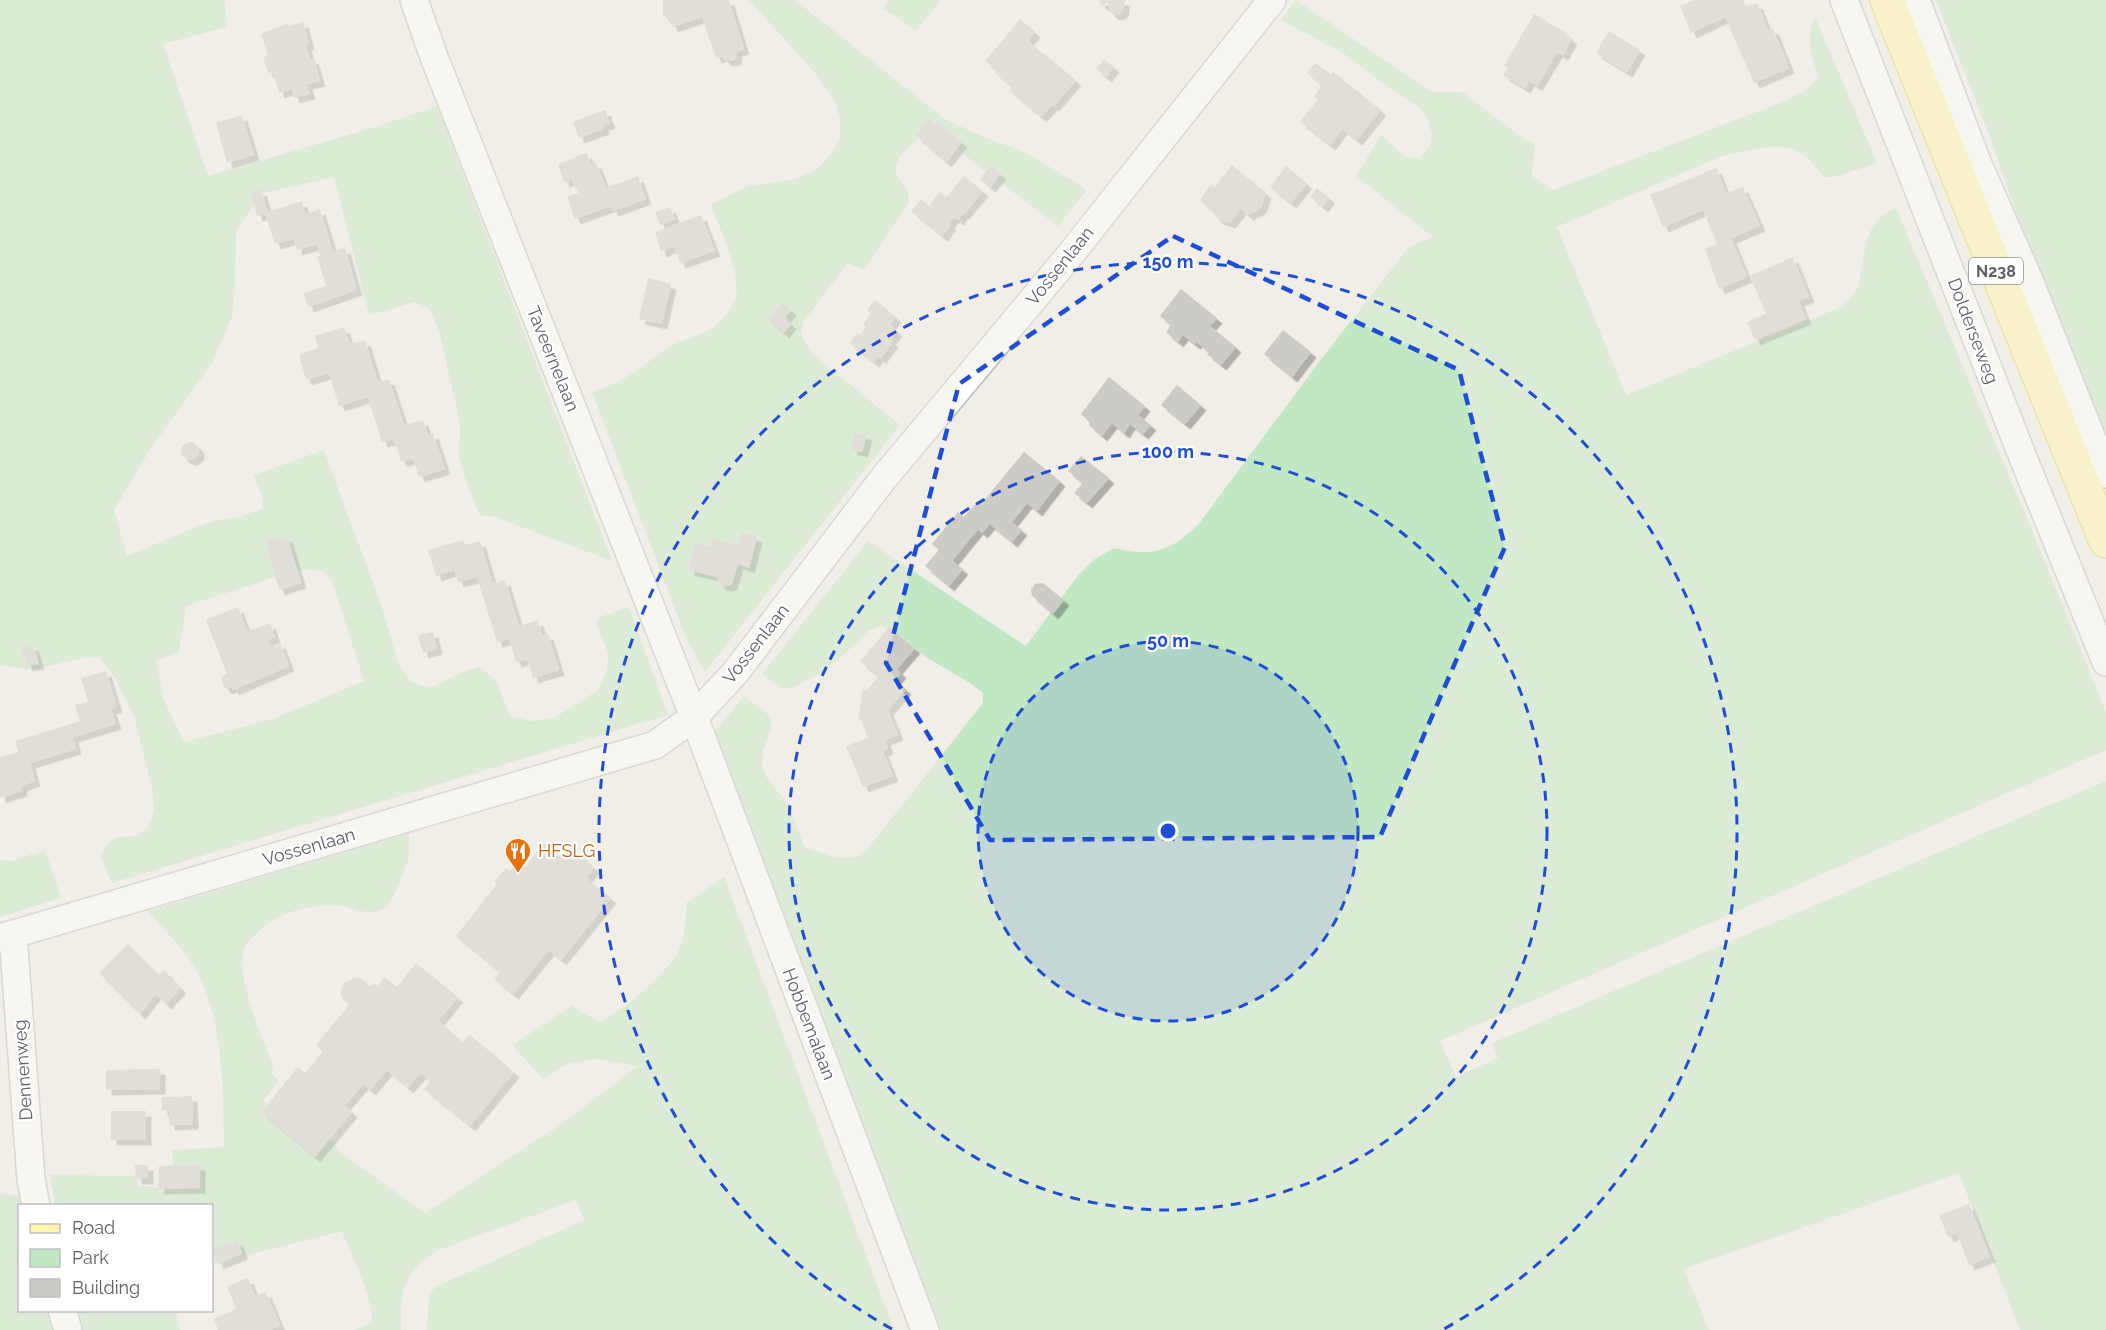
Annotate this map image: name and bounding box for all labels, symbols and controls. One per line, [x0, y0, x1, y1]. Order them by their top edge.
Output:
street label: Vossenlaan [1021, 222, 1098, 309]
text: 150 m [1143, 251, 1194, 272]
road number: N238 [1969, 258, 2023, 284]
street label: Dolderseweg [1944, 275, 2003, 387]
street label: Taveernelaan [523, 303, 584, 414]
text: 100 m [1142, 441, 1194, 462]
street label: Vossenlaan [718, 600, 793, 688]
text: 50 m [1147, 630, 1189, 651]
centre of rings [1158, 821, 1178, 841]
street label: Vossenlaan [260, 823, 358, 870]
restaurant icon: HFSLG [503, 836, 533, 874]
place label: HFSLG [538, 840, 595, 861]
street label: Hobbemalaan [779, 965, 840, 1083]
street label: Dennenweg [8, 1019, 37, 1121]
legend [18, 1204, 213, 1312]
text: Road [72, 1217, 115, 1238]
text: Park [72, 1247, 109, 1268]
text: Building [72, 1277, 140, 1298]

